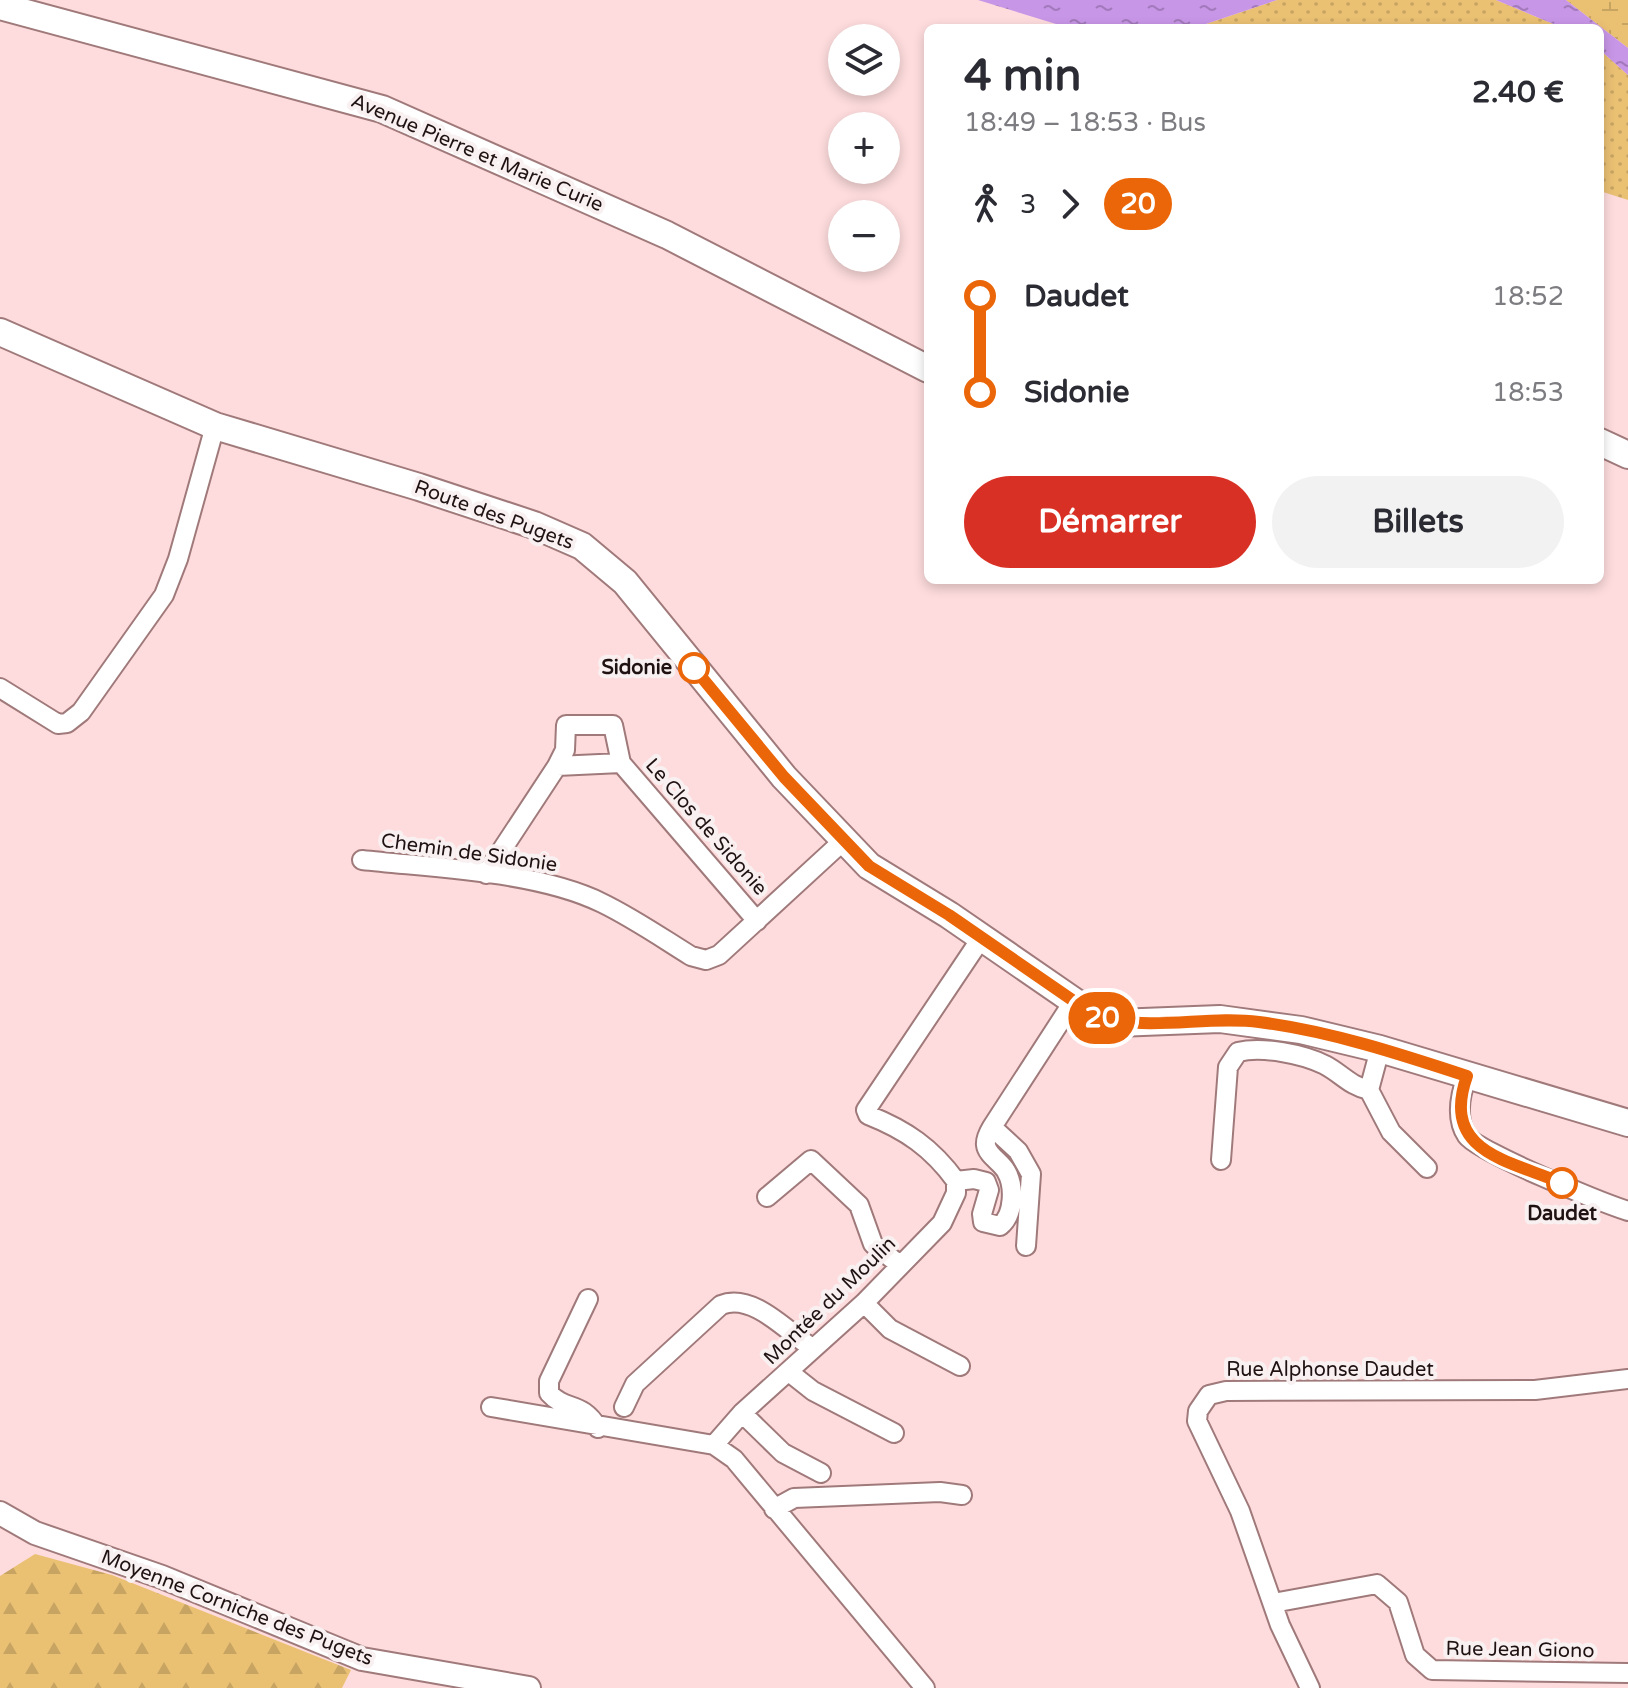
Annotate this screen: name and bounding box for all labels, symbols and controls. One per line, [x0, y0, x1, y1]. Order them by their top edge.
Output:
map controls [828, 24, 900, 272]
button: layers [828, 24, 900, 96]
text: 4 min [964, 50, 1081, 103]
text: 2.40 € [1472, 74, 1564, 111]
street label: Avenue Pierre et Marie Curie [347, 89, 607, 217]
text: 18:49 – 18:53 · Bus [964, 107, 1206, 138]
button: + [828, 112, 900, 184]
icon: walk [964, 182, 1008, 226]
icon: forward [1048, 182, 1092, 226]
text: 20 [1120, 187, 1156, 221]
text: 3 [1020, 189, 1036, 220]
button: − [828, 200, 900, 272]
text: Daudet [1024, 278, 1129, 315]
text: 18:52 [1492, 281, 1564, 312]
text: Sidonie [1024, 374, 1130, 411]
text: 18:53 [1492, 377, 1564, 408]
street label: Route des Pugets [411, 475, 577, 555]
button: Démarrer [964, 476, 1256, 568]
button: Billets [1272, 476, 1564, 568]
marker: Sidonie [679, 653, 709, 683]
place label: Sidonie [602, 656, 672, 680]
street label: Le Clos de Sidonie [640, 754, 772, 900]
street label: Chemin de Sidonie [379, 829, 559, 877]
line badge: 20 [1066, 992, 1138, 1044]
text: 20 [1084, 1001, 1120, 1035]
marker: Daudet [1547, 1168, 1577, 1198]
place label: Daudet [1527, 1202, 1597, 1226]
street label: Montée du Moulin [759, 1232, 901, 1370]
street label: Rue Alphonse Daudet [1226, 1358, 1434, 1382]
street label: Moyenne Corniche des Pugets [98, 1545, 376, 1671]
street label: Rue Jean Giono [1445, 1637, 1595, 1663]

